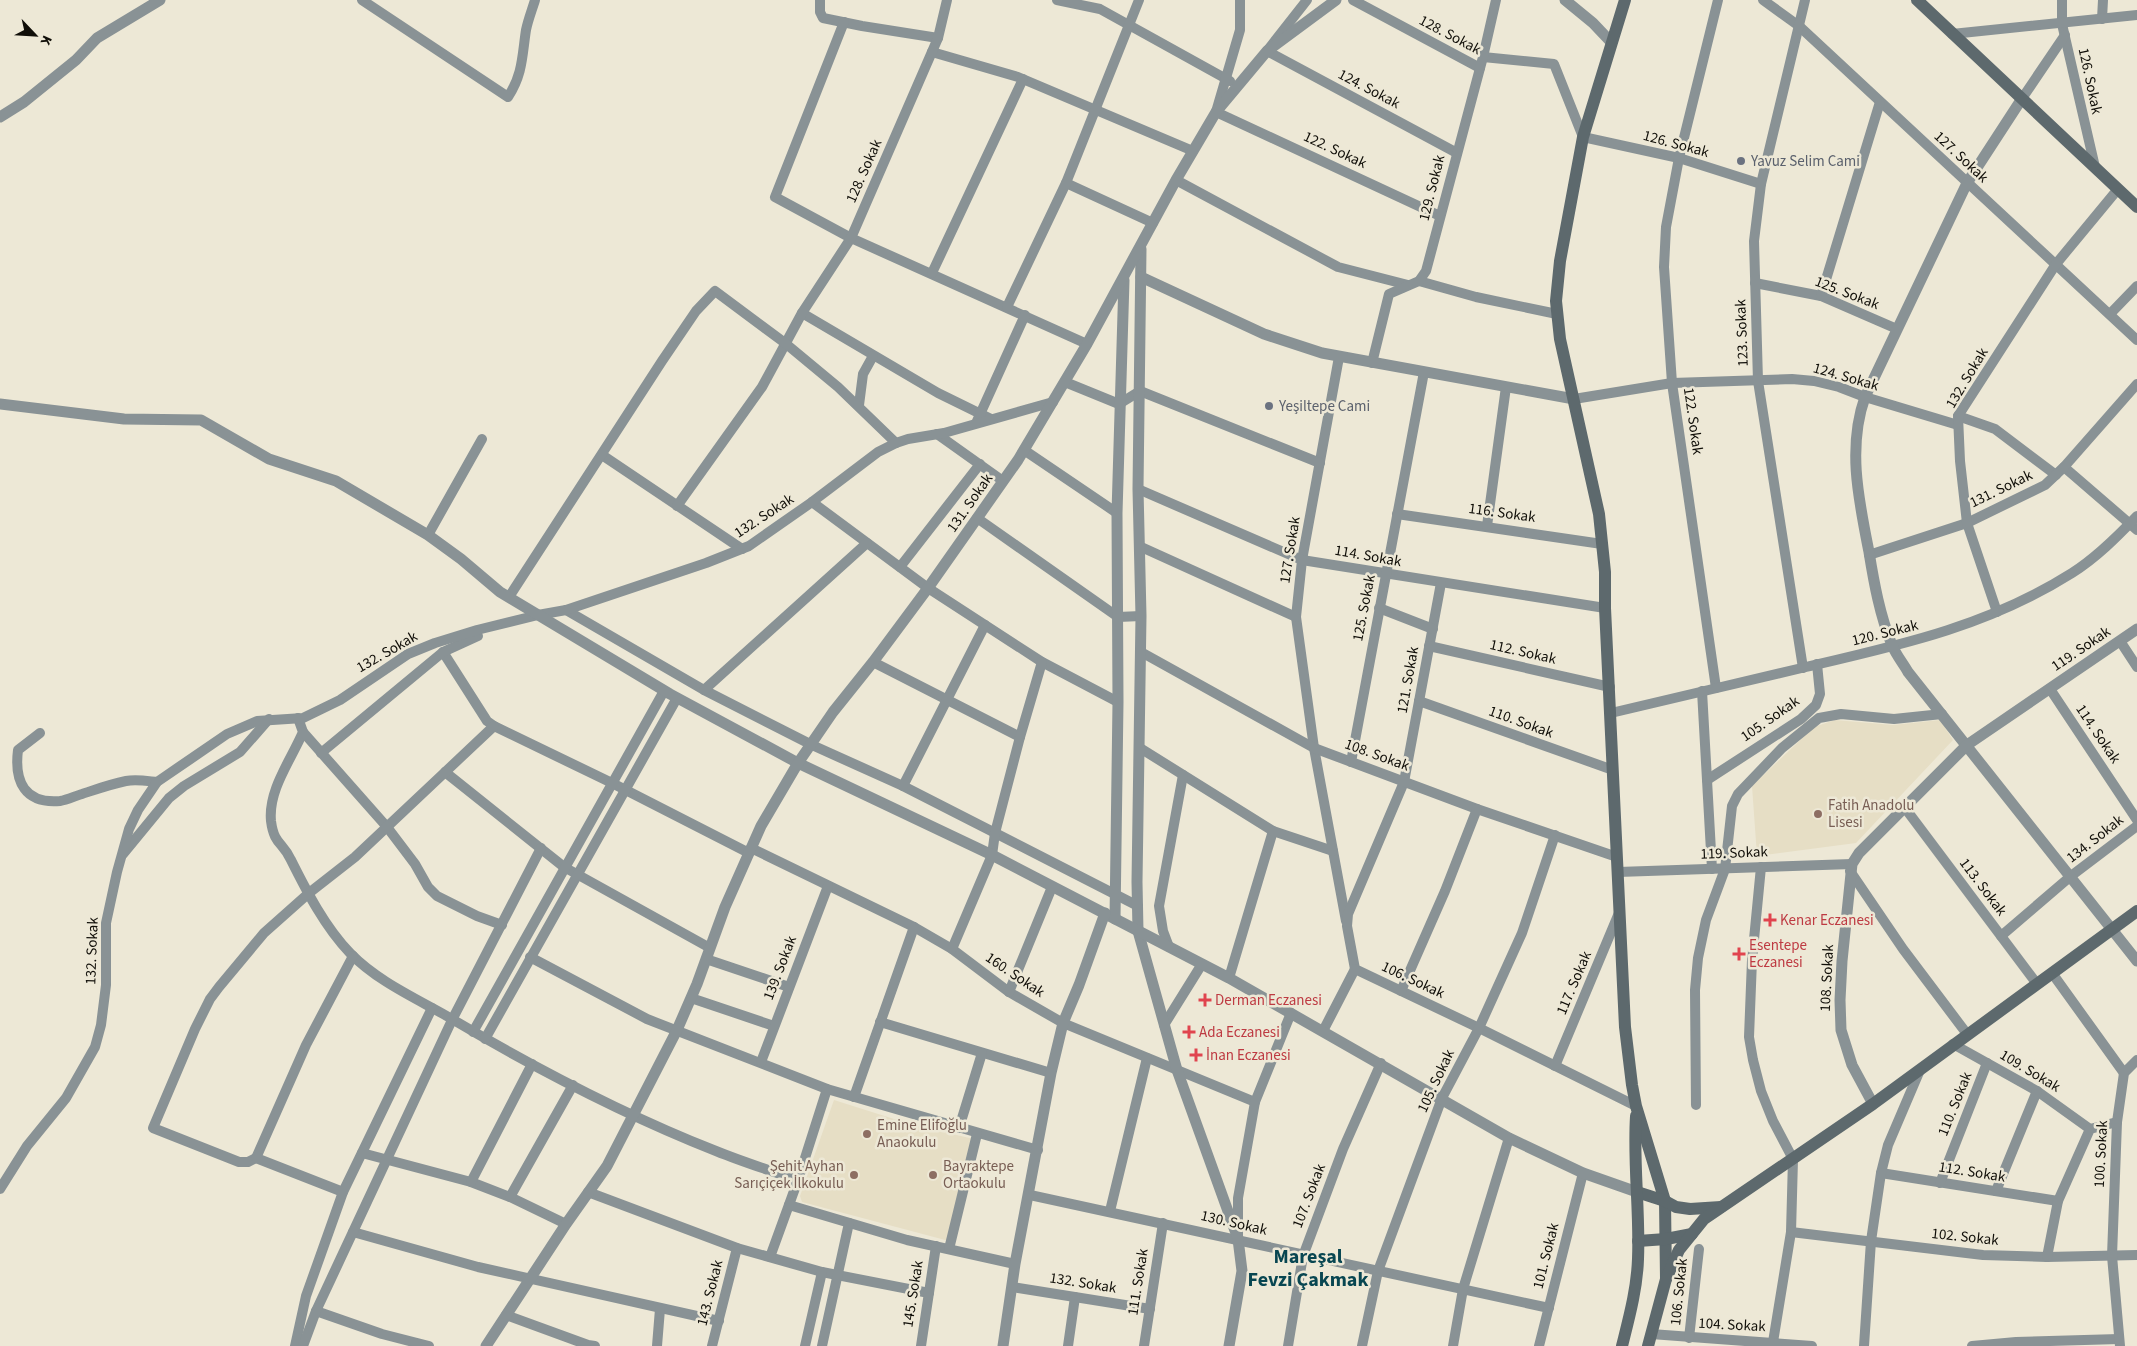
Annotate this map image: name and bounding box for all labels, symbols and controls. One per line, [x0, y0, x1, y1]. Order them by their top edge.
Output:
north arrow [10, 10, 60, 60]
street label: 128. Sokak [1415, 10, 1485, 60]
text: K [35, 32, 57, 49]
street label: 126. Sokak [2073, 46, 2107, 117]
street label: 124. Sokak [1334, 64, 1404, 114]
street label: 126. Sokak [1641, 125, 1712, 163]
street label: 122. Sokak [1300, 126, 1371, 174]
street label: 127. Sokak [1929, 126, 1993, 188]
street label: 128. Sokak [841, 135, 888, 206]
place label: Yavuz Selim Cami [1750, 151, 1860, 172]
street label: 129. Sokak [1414, 152, 1450, 223]
marker: Yavuz Selim Cami [1735, 155, 1747, 167]
street label: 125. Sokak [1812, 271, 1883, 315]
street label: 123. Sokak [1730, 298, 1754, 367]
street label: 132. Sokak [1941, 343, 1994, 412]
street label: 124. Sokak [1811, 358, 1882, 397]
street label: 122. Sokak [1678, 386, 1708, 456]
place label: Yeşiltepe Cami [1278, 396, 1370, 417]
marker: Yeşiltepe Cami [1263, 400, 1275, 412]
street label: 131. Sokak [1966, 465, 2036, 513]
street label: 131. Sokak [942, 469, 998, 537]
street label: 132. Sokak [730, 489, 798, 543]
street label: 116. Sokak [1467, 498, 1537, 528]
street label: 127. Sokak [1274, 514, 1306, 585]
street label: 114. Sokak [1333, 540, 1404, 572]
street label: 125. Sokak [1347, 572, 1381, 643]
street label: 120. Sokak [1850, 615, 1921, 651]
street label: 119. Sokak [2047, 621, 2115, 677]
street label: 132. Sokak [353, 626, 422, 678]
street label: 112. Sokak [1488, 634, 1559, 670]
street label: 121. Sokak [1392, 644, 1424, 715]
street label: 105. Sokak [1736, 691, 1804, 747]
street label: 114. Sokak [2070, 700, 2126, 768]
street label: 110. Sokak [1486, 701, 1557, 744]
street label: 108. Sokak [1342, 734, 1413, 777]
place label: Fatih Anadolu Lisesi [1828, 795, 1915, 833]
marker: Fatih Anadolu Lisesi [1812, 808, 1824, 820]
street label: 134. Sokak [2062, 810, 2129, 868]
street label: 119. Sokak [1700, 841, 1769, 865]
street label: 113. Sokak [1954, 854, 2012, 921]
place label: Kenar Eczanesi [1780, 910, 1874, 931]
marker: Kenar Eczanesi [1764, 914, 1776, 926]
street label: 132. Sokak [80, 916, 104, 985]
street label: 139. Sokak [758, 932, 802, 1003]
place label: Esentepe Eczanesi [1749, 935, 1807, 973]
street label: 108. Sokak [1815, 943, 1839, 1012]
street label: 160. Sokak [981, 947, 1049, 1003]
street label: 117. Sokak [1551, 947, 1597, 1018]
marker: Esentepe Eczanesi [1733, 948, 1745, 960]
street label: 106. Sokak [1378, 956, 1449, 1004]
place label: Derman Eczanesi [1215, 990, 1322, 1011]
marker: Derman Eczanesi [1199, 994, 1211, 1006]
place label: Ada Eczanesi [1199, 1022, 1280, 1043]
marker: Ada Eczanesi [1183, 1026, 1195, 1038]
place label: İnan Eczanesi [1206, 1045, 1291, 1066]
street label: 105. Sokak [1412, 1045, 1460, 1116]
street label: 109. Sokak [1996, 1045, 2065, 1098]
marker: İnan Eczanesi [1190, 1049, 1202, 1061]
street label: 110. Sokak [1933, 1068, 1978, 1139]
place label: Emine Elifoğlu Anaokulu [877, 1115, 967, 1153]
street label: 100. Sokak [2089, 1119, 2113, 1188]
marker: Emine Elifoğlu Anaokulu [861, 1128, 873, 1140]
place label: Şehit Ayhan Sarıçiçek İlkokulu [734, 1156, 844, 1194]
place label: Bayraktepe Ortaokulu [943, 1156, 1014, 1194]
street label: 112. Sokak [1937, 1156, 2008, 1188]
street label: 107. Sokak [1287, 1160, 1331, 1231]
marker: Şehit Ayhan Sarıçiçek İlkokulu [848, 1169, 860, 1181]
marker: Bayraktepe Ortaokulu [927, 1169, 939, 1181]
street label: 130. Sokak [1199, 1205, 1270, 1241]
street label: 101. Sokak [1528, 1220, 1564, 1291]
street label: 102. Sokak [1930, 1223, 2000, 1251]
district label: Mareşal Fevzi Çakmak [1248, 1243, 1368, 1294]
street label: 111. Sokak [1122, 1246, 1154, 1317]
street label: 143. Sokak [692, 1257, 728, 1328]
street label: 106. Sokak [1665, 1257, 1693, 1327]
street label: 145. Sokak [897, 1258, 929, 1329]
street label: 132. Sokak [1048, 1267, 1119, 1299]
street label: 104. Sokak [1698, 1313, 1767, 1337]

